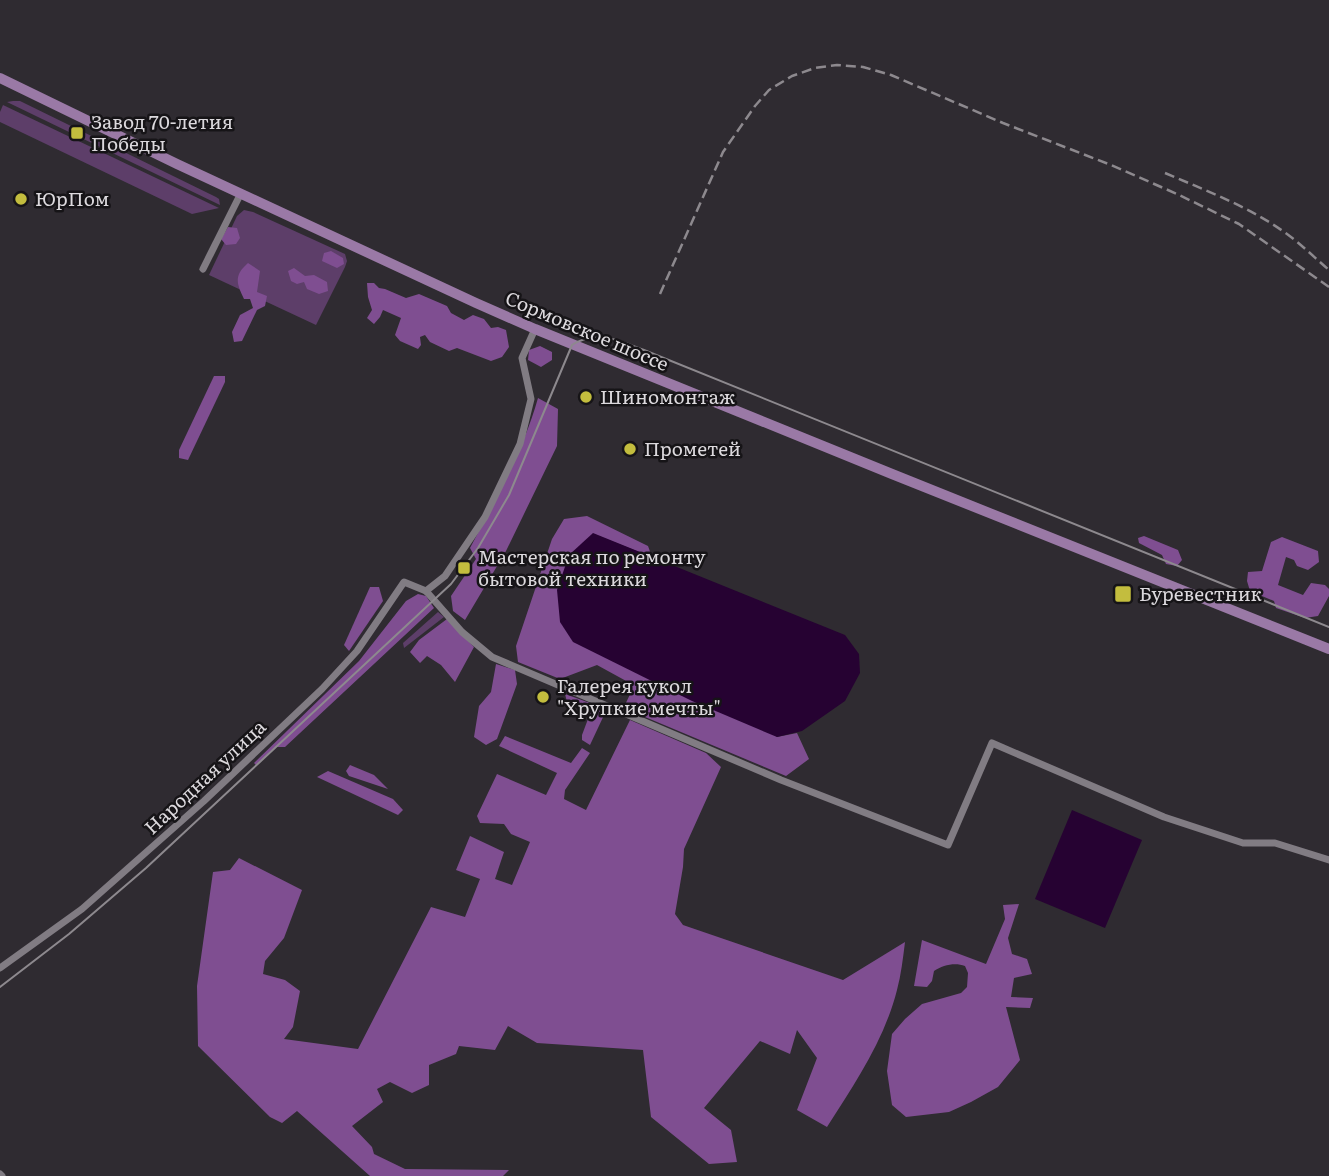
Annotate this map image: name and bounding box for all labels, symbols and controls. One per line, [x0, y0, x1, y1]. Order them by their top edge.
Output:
place label: Завод 70-летия Победы [91, 107, 233, 157]
marker: Завод 70-летия Победы [69, 125, 85, 141]
place label: ЮрПом [35, 184, 109, 212]
marker: ЮрПом [13, 191, 29, 207]
street label: Сормовское шоссе [501, 283, 674, 377]
place label: Шиномонтаж [600, 382, 735, 410]
marker: Шиномонтаж [578, 389, 594, 405]
place label: Прометей [644, 434, 741, 462]
marker: Прометей [622, 441, 638, 457]
place label: Мастерская по ремонту бытовой техники [478, 542, 705, 592]
marker: Мастерская по ремонту бытовой техники [456, 560, 472, 576]
place label: Буревестник [1139, 579, 1263, 607]
marker: Буревестник [1113, 584, 1133, 604]
place label: Галерея кукол "Хрупкие мечты" [557, 671, 721, 721]
marker: Галерея кукол "Хрупкие мечты" [535, 689, 551, 705]
street label: Народная улица [137, 712, 272, 840]

